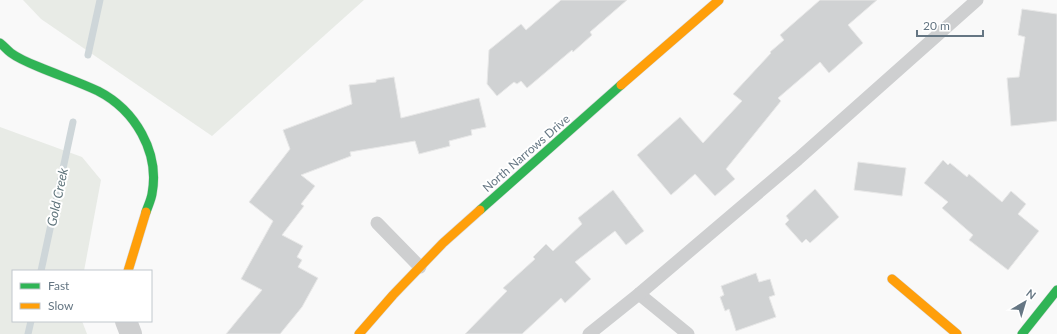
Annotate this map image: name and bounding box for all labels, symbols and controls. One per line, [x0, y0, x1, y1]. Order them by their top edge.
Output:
scale bar [917, 12, 983, 38]
text: 20 m [923, 18, 950, 33]
street label: North Narrows Drive [479, 111, 573, 195]
water label: Gold Creek [43, 166, 71, 228]
legend [12, 270, 152, 322]
text: Fast [48, 278, 70, 293]
north arrow [1005, 282, 1045, 322]
text: N [1024, 286, 1039, 301]
text: Slow [48, 298, 74, 313]

